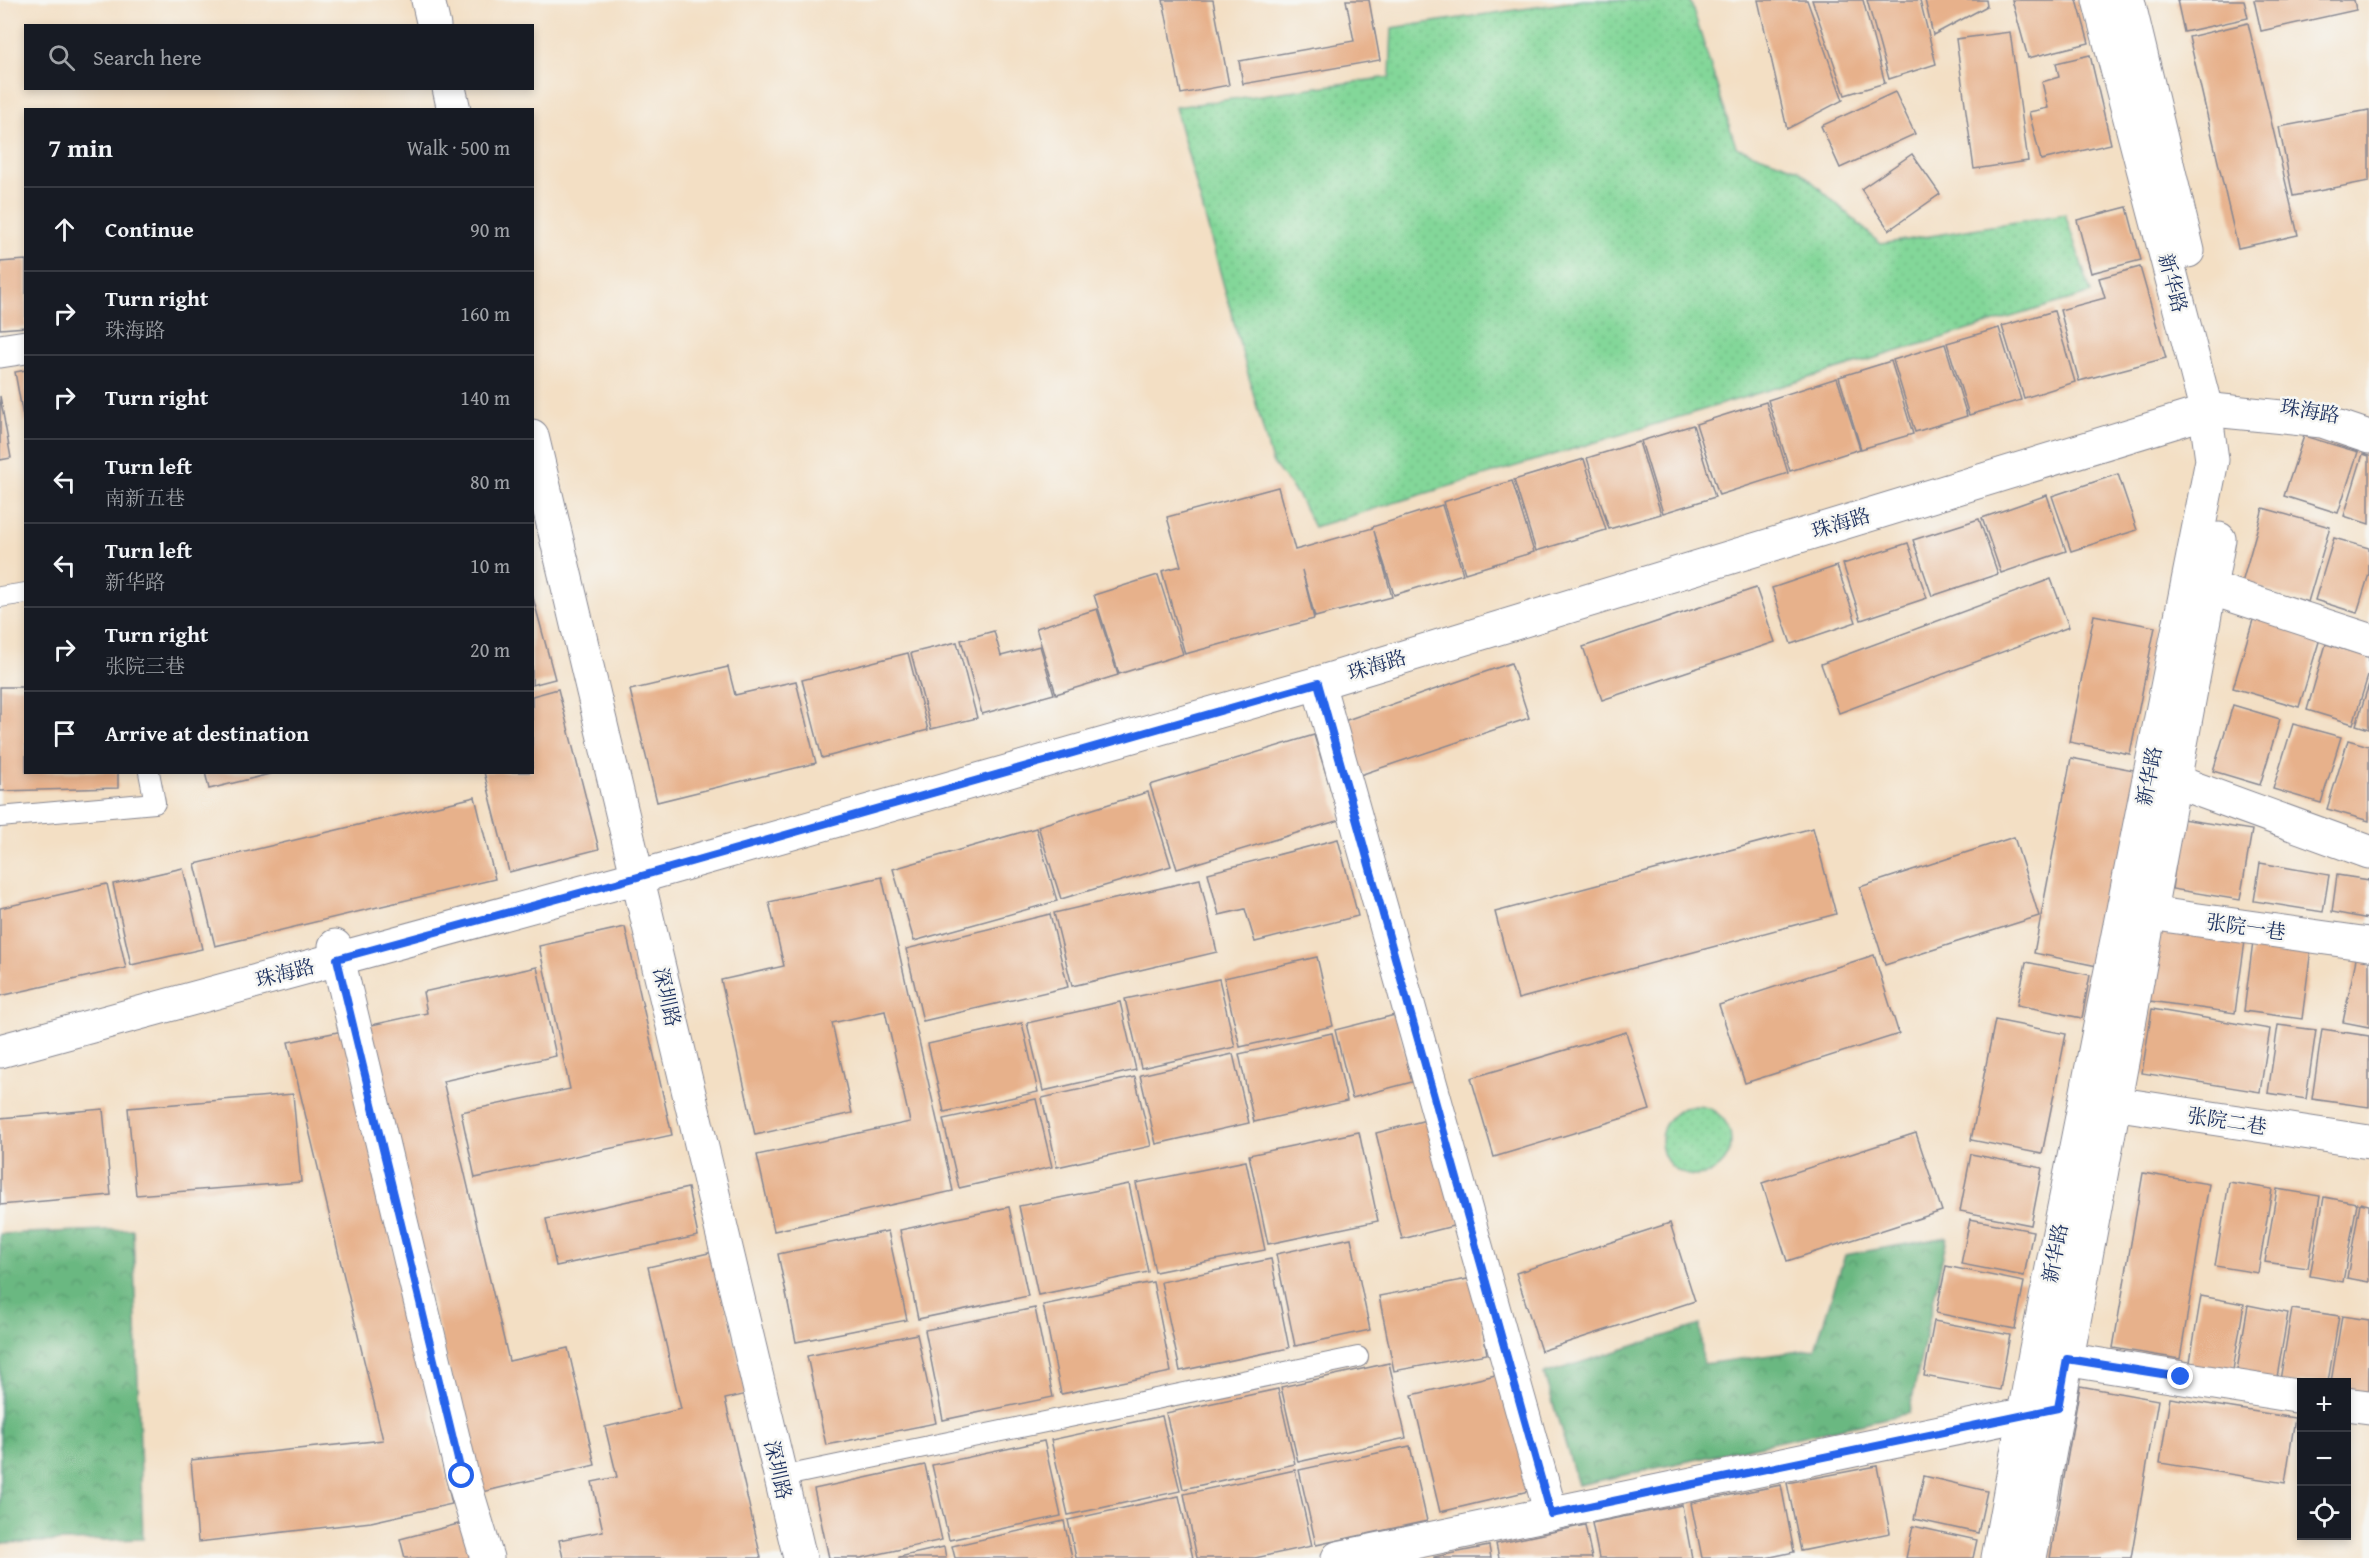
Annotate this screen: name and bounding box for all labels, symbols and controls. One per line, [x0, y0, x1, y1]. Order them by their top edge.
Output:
search box [24, 24, 534, 90]
icon: search [45, 41, 78, 74]
text: Search here [93, 41, 202, 73]
text: 7 min [48, 128, 113, 167]
text: Walk · 500 m [407, 133, 510, 162]
icon: ahead [48, 213, 81, 246]
text: Continue [105, 213, 194, 245]
text: 90 m [470, 215, 510, 244]
street label: 新华路 [2152, 250, 2195, 316]
text: Turn right [105, 282, 208, 314]
icon: right [48, 297, 81, 330]
text: 160 m [460, 299, 510, 328]
text: 珠海路 [105, 315, 165, 344]
icon: right [48, 381, 81, 414]
text: Turn right [105, 381, 208, 413]
text: 140 m [460, 383, 510, 412]
street label: 珠海路 [2278, 391, 2342, 430]
text: Turn left [105, 450, 192, 482]
icon: left [48, 465, 81, 498]
text: 80 m [470, 467, 510, 496]
text: 南新五巷 [105, 483, 185, 512]
street label: 珠海路 [1808, 500, 1874, 545]
text: Turn left [105, 534, 192, 566]
icon: left [48, 549, 81, 582]
text: 10 m [470, 551, 510, 580]
text: 新华路 [105, 567, 165, 596]
text: Turn right [105, 618, 208, 650]
icon: right [48, 633, 81, 666]
text: 20 m [470, 635, 510, 664]
street label: 珠海路 [1344, 642, 1410, 687]
text: 张院三巷 [105, 651, 185, 680]
icon: arrive [48, 717, 81, 750]
text: Arrive at destination [105, 717, 309, 749]
street label: 新华路 [2129, 744, 2168, 808]
street label: 张院一巷 [2204, 907, 2288, 946]
street label: 珠海路 [252, 951, 318, 994]
street label: 深圳路 [647, 964, 688, 1029]
street label: 张院二巷 [2185, 1100, 2269, 1141]
street label: 新华路 [2035, 1221, 2074, 1285]
route end [2167, 1363, 2193, 1389]
map controls [2297, 1378, 2351, 1540]
button: + [2297, 1378, 2351, 1432]
button: − [2297, 1432, 2351, 1486]
street label: 深圳路 [758, 1437, 799, 1502]
route start [448, 1462, 474, 1488]
button: locate [2297, 1486, 2351, 1540]

